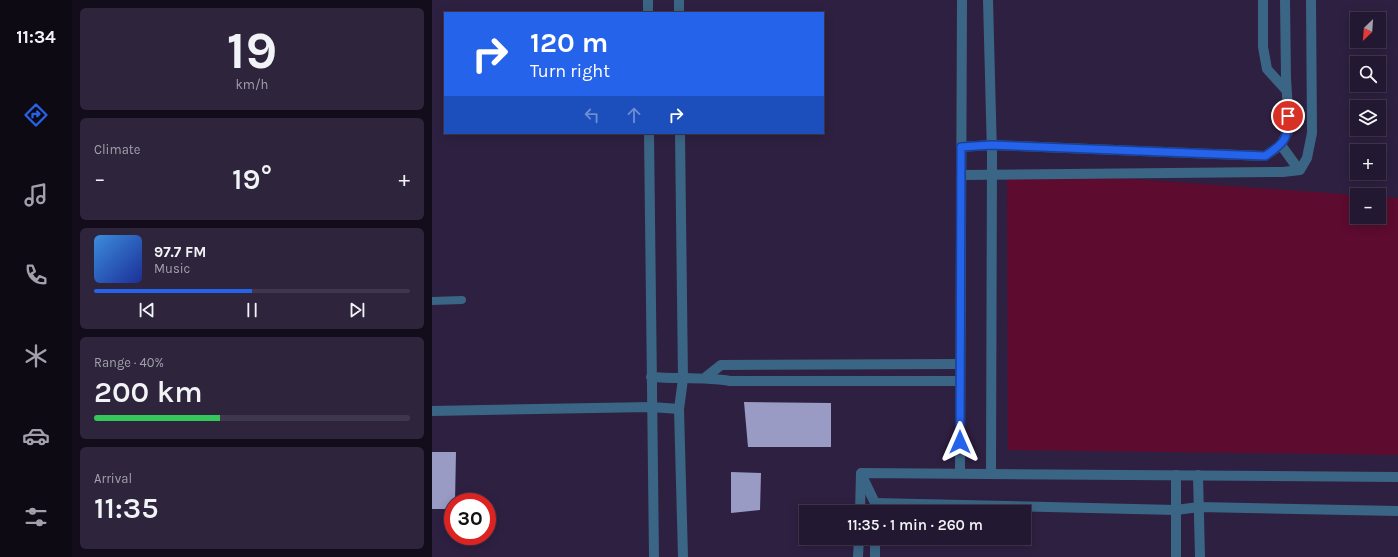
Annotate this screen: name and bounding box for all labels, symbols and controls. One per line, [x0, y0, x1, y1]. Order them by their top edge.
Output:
north arrow [1350, 12, 1386, 48]
map controls [1350, 12, 1386, 224]
text: 19 [227, 20, 277, 81]
text: 11:34 [16, 26, 56, 48]
text: 120 m [530, 26, 608, 59]
icon: right [464, 28, 516, 80]
button: search [1350, 56, 1386, 92]
text: Turn right [530, 60, 610, 82]
text: km/h [236, 77, 268, 92]
pin [1271, 99, 1305, 133]
button: layers [1350, 100, 1386, 136]
icon: directions [22, 101, 50, 129]
icon: left [581, 104, 603, 126]
icon: ahead [623, 104, 645, 126]
icon: right [665, 104, 687, 126]
icon: arrive [1277, 105, 1299, 127]
text: Climate [94, 142, 140, 157]
button: + [1350, 144, 1386, 180]
text: 19° [232, 161, 272, 197]
text: − [94, 166, 106, 192]
text: + [398, 166, 410, 192]
icon: music [22, 181, 50, 209]
button: − [1350, 188, 1386, 224]
text: 97.7 FM [154, 243, 206, 261]
icon: phone [22, 261, 50, 289]
text: Music [154, 261, 190, 276]
icon: previous [136, 299, 158, 321]
icon: pause [241, 299, 263, 321]
icon: next [346, 299, 368, 321]
icon: climate [22, 342, 50, 370]
text: Range · 40% [94, 355, 164, 370]
text: 200 km [94, 374, 203, 410]
position arrow [939, 421, 981, 463]
icon: car [22, 422, 50, 450]
text: Arrival [94, 471, 132, 486]
text: 11:35 [94, 490, 158, 526]
speed limit sign: 30 [444, 493, 496, 545]
icon: filters [22, 503, 50, 531]
text: 11:35 · 1 min · 260 m [847, 516, 983, 534]

